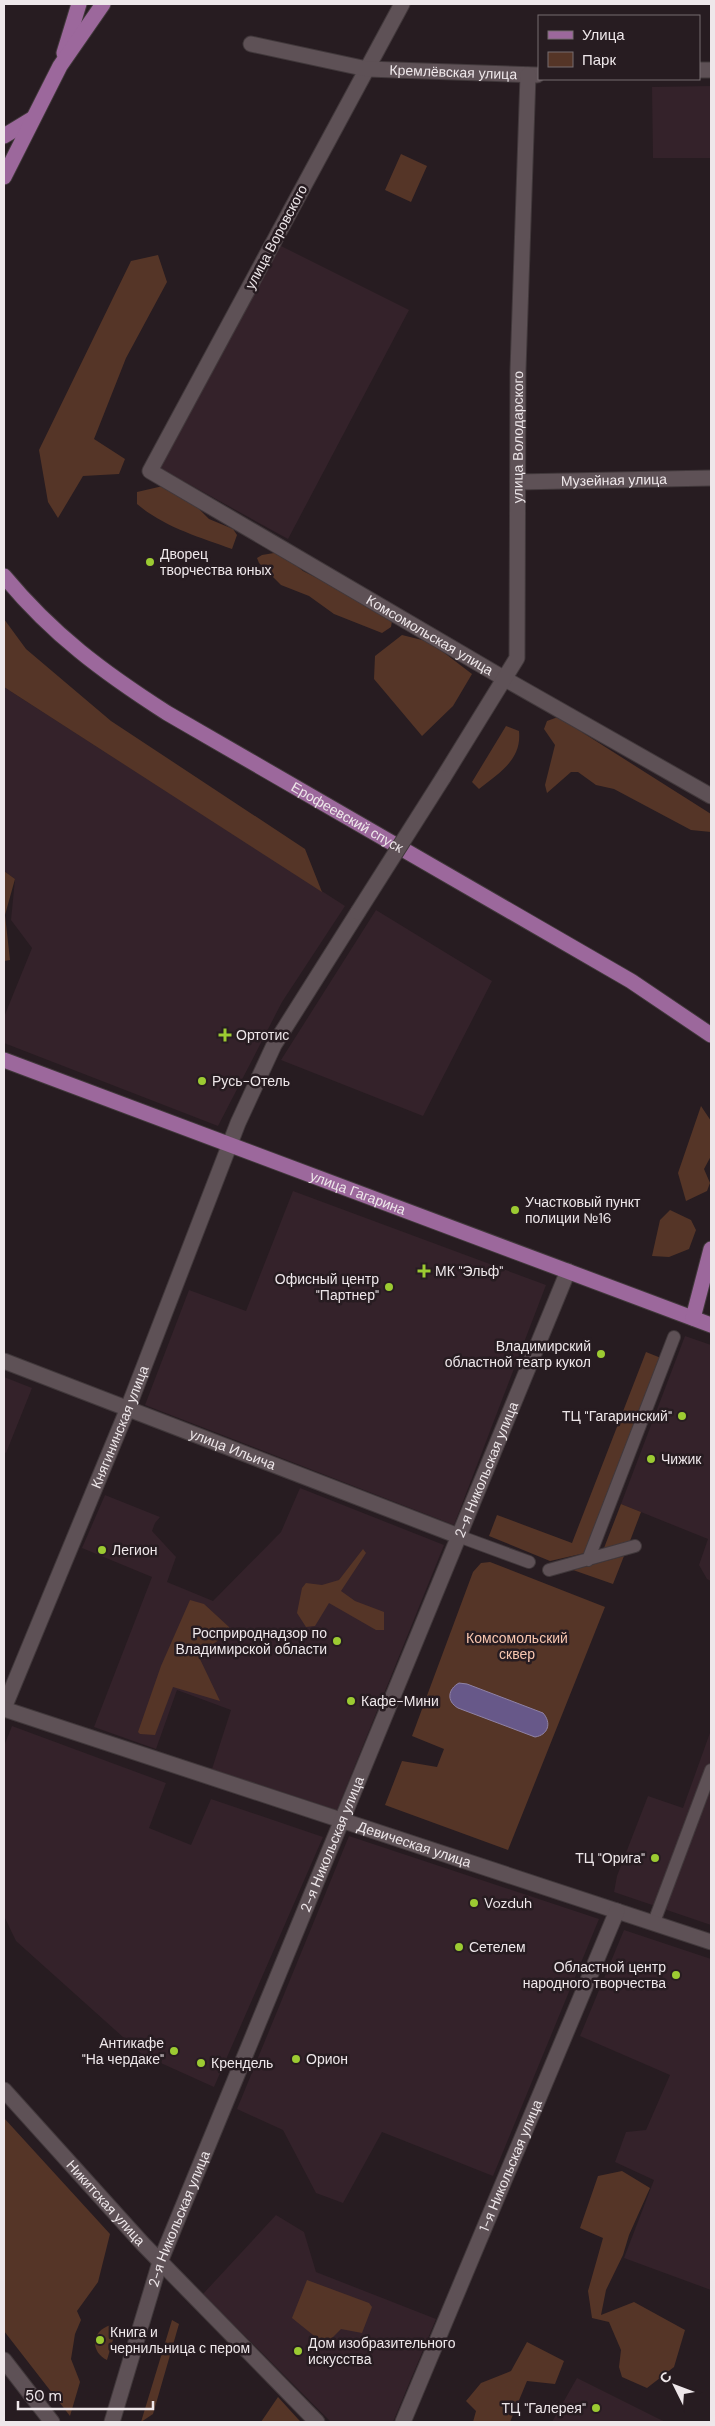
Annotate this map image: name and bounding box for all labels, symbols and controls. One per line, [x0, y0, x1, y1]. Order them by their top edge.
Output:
legend [538, 15, 700, 80]
text: Улица [582, 25, 625, 45]
text: Парк [582, 50, 616, 70]
street label: Кремлёвская улица [389, 61, 518, 83]
street label: улица Воровского [241, 181, 311, 292]
street label: улица Володарского [509, 371, 527, 503]
street label: Музейная улица [561, 470, 667, 490]
place label: Дворец творчества юных [160, 545, 272, 579]
marker: Дворец творчества юных [144, 556, 156, 568]
street label: Комсомольская улица [363, 591, 497, 679]
street label: Ерофеевский спуск [288, 778, 407, 857]
place label: Ортотис [236, 1026, 289, 1044]
marker: Ортотис [218, 1028, 232, 1042]
place label: Русь-Отель [212, 1072, 290, 1090]
marker: Русь-Отель [196, 1075, 208, 1087]
street label: улица Гагарина [308, 1167, 408, 1219]
place label: Участковый пункт полиции №16 [525, 1193, 641, 1227]
marker: Участковый пункт полиции №16 [509, 1204, 521, 1216]
place label: МК "Эльф" [435, 1262, 503, 1280]
marker: МК "Эльф" [417, 1264, 431, 1278]
place label: Офисный центр "Партнер" [275, 1270, 379, 1304]
marker: Офисный центр "Партнер" [383, 1281, 395, 1293]
place label: Владимирский областной театр кукол [445, 1337, 591, 1371]
marker: Владимирский областной театр кукол [595, 1348, 607, 1360]
street label: Княгининская улица [87, 1363, 153, 1491]
street label: 2-я Никольская улица [450, 1399, 522, 1540]
place label: ТЦ "Гагаринский" [562, 1407, 672, 1425]
marker: ТЦ "Гагаринский" [676, 1410, 688, 1422]
street label: улица Ильича [187, 1424, 278, 1474]
place label: Чижик [661, 1450, 702, 1468]
marker: Чижик [645, 1453, 657, 1465]
place label: Легион [112, 1541, 157, 1559]
marker: Легион [96, 1544, 108, 1556]
place label: Росприроднадзор по Владимирской области [176, 1624, 327, 1658]
park label: Комсомольский сквер [466, 1629, 568, 1663]
marker: Росприроднадзор по Владимирской области [331, 1635, 343, 1647]
place label: Кафе-Мини [361, 1692, 439, 1710]
marker: Кафе-Мини [345, 1695, 357, 1707]
street label: 2-я Никольская улица [296, 1773, 368, 1915]
street label: Девическая улица [355, 1817, 474, 1871]
place label: ТЦ "Орига" [575, 1849, 645, 1867]
marker: ТЦ "Орига" [649, 1852, 661, 1864]
place label: Vozduh [484, 1894, 532, 1912]
marker: Vozduh [468, 1897, 480, 1909]
place label: Сетелем [469, 1938, 526, 1956]
marker: Сетелем [453, 1941, 465, 1953]
place label: Областной центр народного творчества [523, 1958, 666, 1992]
marker: Областной центр народного творчества [670, 1969, 682, 1981]
place label: Антикафе "На чердаке" [82, 2034, 164, 2068]
marker: Антикафе "На чердаке" [168, 2045, 180, 2057]
place label: Орион [306, 2050, 348, 2068]
marker: Орион [290, 2053, 302, 2065]
place label: Крендель [211, 2054, 273, 2072]
marker: Крендель [195, 2057, 207, 2069]
street label: 1-я Никольская улица [475, 2097, 546, 2234]
street label: 2-я Никольская улица [144, 2148, 214, 2289]
street label: Никитская улица [63, 2156, 149, 2250]
place label: Книга и чернильница с пером [110, 2323, 250, 2357]
marker: Книга и чернильница с пером [94, 2334, 106, 2346]
place label: Дом изобразительного искусства [308, 2334, 456, 2368]
marker: Дом изобразительного искусства [292, 2345, 304, 2357]
north arrow [650, 2361, 700, 2411]
text: С [655, 2368, 675, 2387]
scale bar [18, 2378, 152, 2410]
text: 50 m [25, 2386, 62, 2406]
place label: ТЦ "Галерея" [502, 2399, 586, 2417]
marker: ТЦ "Галерея" [590, 2402, 602, 2414]

